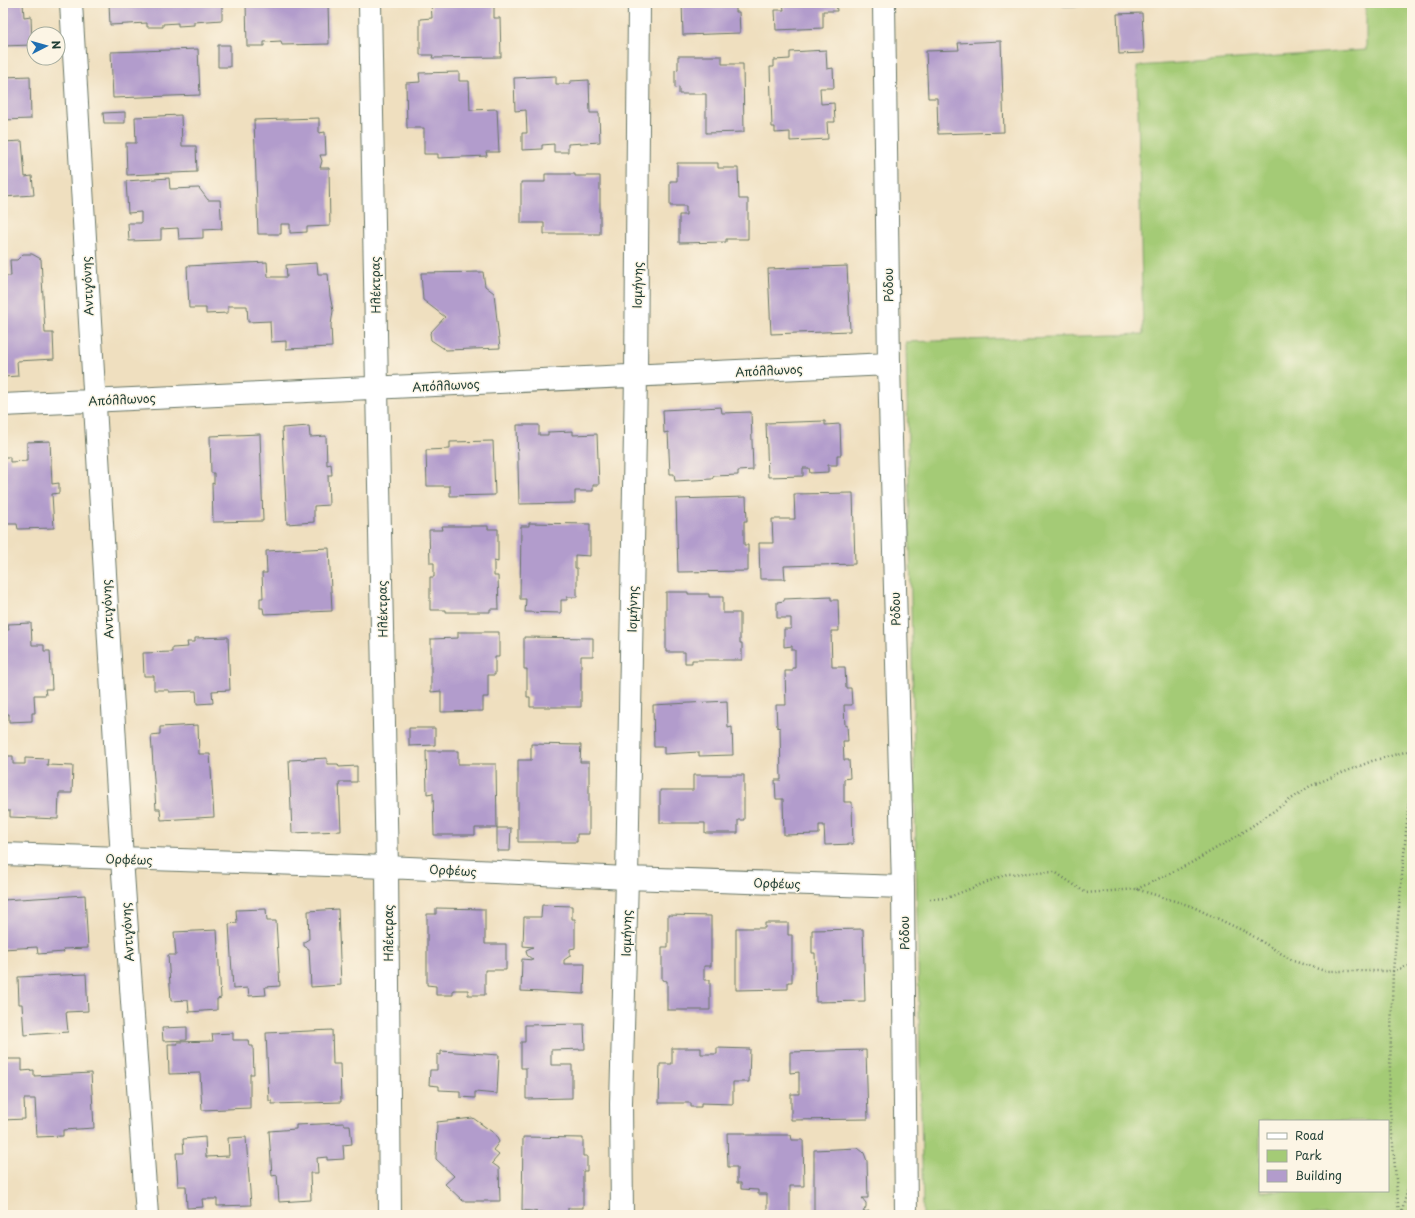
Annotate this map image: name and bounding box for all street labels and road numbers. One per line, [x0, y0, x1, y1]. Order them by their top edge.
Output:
street label: Αντιγόνης [76, 256, 98, 316]
street label: Ηλέκτρας [366, 256, 384, 314]
street label: Ισμήνης [628, 262, 646, 308]
street label: Ρόδου [879, 268, 897, 302]
street label: Απόλλωνος [735, 359, 803, 381]
street label: Απόλλωνος [412, 374, 480, 396]
street label: Απόλλωνος [88, 388, 156, 410]
street label: Αντιγόνης [96, 579, 118, 639]
street label: Ηλέκτρας [373, 580, 391, 638]
street label: Ισμήνης [623, 586, 641, 632]
street label: Ρόδου [885, 592, 905, 626]
street label: Ορφέως [105, 849, 153, 869]
street label: Ορφέως [429, 860, 477, 880]
street label: Ορφέως [753, 873, 801, 893]
street label: Αντιγόνης [116, 902, 138, 962]
street label: Ηλέκτρας [379, 904, 397, 962]
street label: Ισμήνης [617, 910, 635, 956]
street label: Ρόδου [895, 916, 913, 950]

